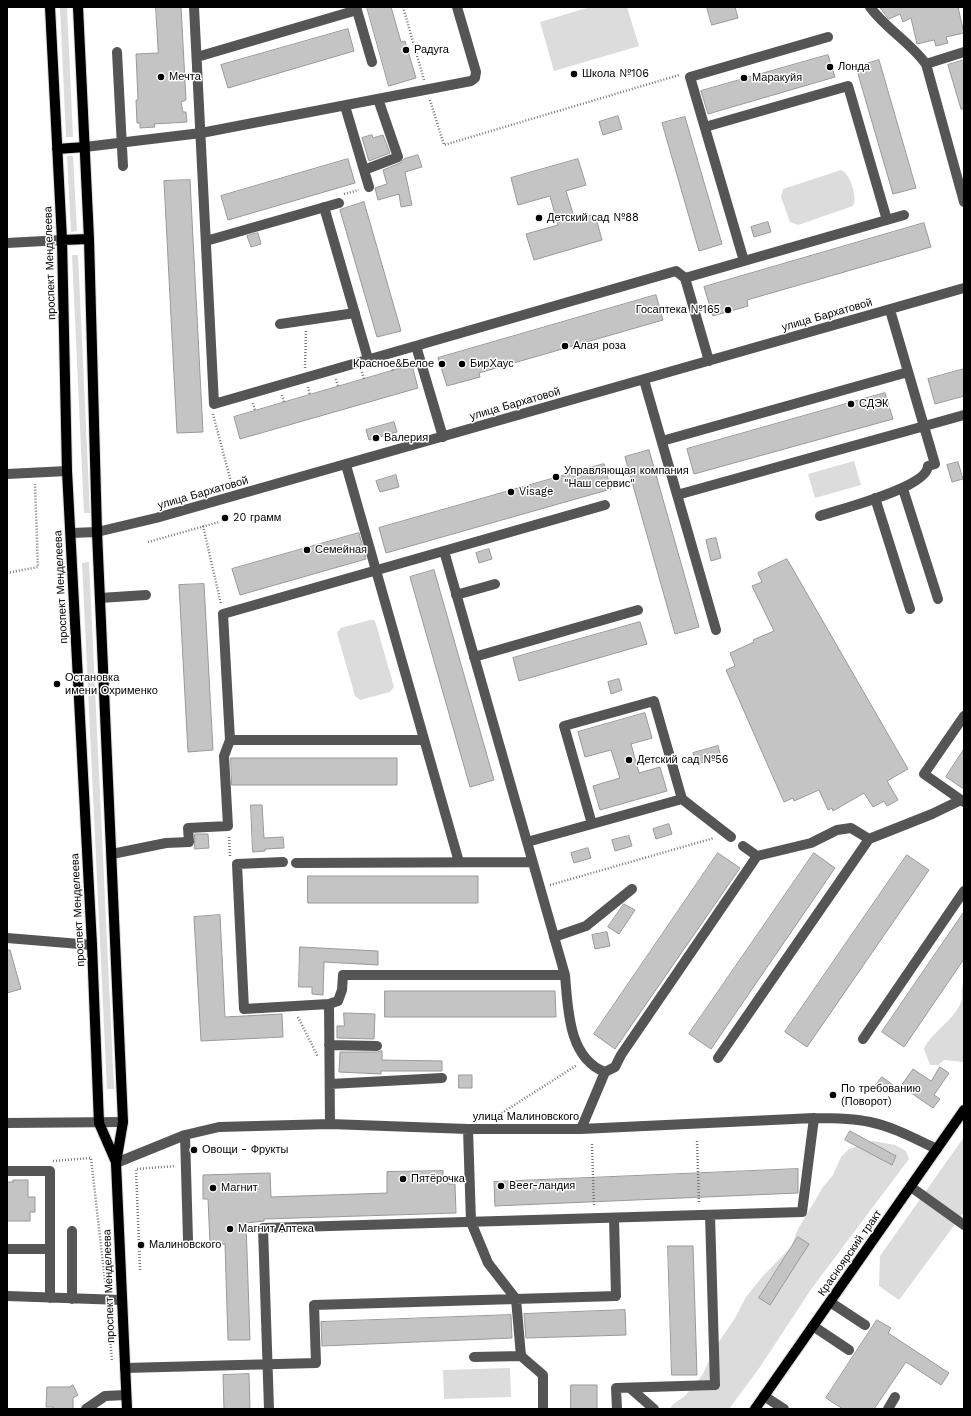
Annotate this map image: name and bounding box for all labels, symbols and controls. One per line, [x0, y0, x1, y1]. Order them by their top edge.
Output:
place label: Радуга [414, 43, 449, 57]
marker: Радуга [401, 45, 411, 55]
place label: Лонда [838, 60, 870, 74]
marker: Лонда [825, 62, 835, 72]
place label: Школа №106 [582, 67, 649, 81]
marker: Школа №106 [569, 69, 579, 79]
place label: Мечта [169, 70, 201, 84]
place label: Маракуйя [752, 71, 802, 85]
marker: Мечта [156, 72, 166, 82]
marker: Маракуйя [739, 73, 749, 83]
street label: проспект Менделеева [41, 206, 59, 320]
place label: Детский сад №88 [547, 211, 639, 225]
marker: Детский сад №88 [534, 213, 544, 223]
street label: улица Бархатовой [780, 296, 874, 334]
place label: Госаптека №165 [636, 303, 720, 317]
marker: Госаптека №165 [723, 305, 733, 315]
place label: Алая роза [573, 339, 626, 353]
marker: Алая роза [560, 341, 570, 351]
place label: Красное&Белое [353, 357, 434, 371]
place label: БирХаус [470, 357, 514, 371]
marker: Красное&Белое [437, 359, 447, 369]
marker: БирХаус [457, 359, 467, 369]
street label: улица Бархатовой [468, 385, 562, 423]
place label: СДЭК [859, 397, 888, 411]
marker: СДЭК [846, 399, 856, 409]
place label: Валерия [384, 431, 428, 445]
marker: Валерия [371, 433, 381, 443]
place label: Управляющая компания "Наш сервис" [564, 464, 689, 490]
marker: Управляющая компания "Наш сервис" [551, 472, 561, 482]
street label: улица Бархатовой [156, 474, 250, 512]
place label: Visage [519, 485, 553, 499]
marker: Visage [506, 487, 516, 497]
place label: 20 грамм [233, 511, 281, 525]
marker: 20 грамм [220, 513, 230, 523]
street label: проспект Менделеева [51, 530, 71, 644]
place label: Семейная [315, 543, 367, 557]
marker: Семейная [302, 545, 312, 555]
place label: Остановка имени Охрименко [65, 671, 158, 697]
marker: Остановка имени Охрименко [52, 679, 62, 689]
place label: Детский сад №56 [637, 753, 728, 767]
marker: Детский сад №56 [624, 755, 634, 765]
street label: проспект Менделеева [68, 853, 88, 967]
place label: По требованию (Поворот) [841, 1082, 921, 1108]
marker: По требованию (Поворот) [828, 1090, 838, 1100]
street label: улица Малиновского [473, 1110, 579, 1124]
place label: Овощи - Фрукты [202, 1143, 288, 1157]
marker: Овощи - Фрукты [189, 1145, 199, 1155]
place label: Пятёрочка [411, 1172, 465, 1186]
marker: Пятёрочка [398, 1174, 408, 1184]
place label: Beer-ландия [509, 1179, 575, 1193]
place label: Магнит [221, 1181, 258, 1195]
marker: Beer-ландия [496, 1181, 506, 1191]
marker: Магнит [208, 1183, 218, 1193]
street label: Красноярский тракт [815, 1207, 885, 1299]
place label: Магнит Аптека [238, 1222, 314, 1236]
marker: Магнит Аптека [225, 1224, 235, 1234]
street label: проспект Менделеева [100, 1229, 118, 1343]
place label: Малиновского [149, 1238, 221, 1252]
marker: Малиновского [136, 1240, 146, 1250]

